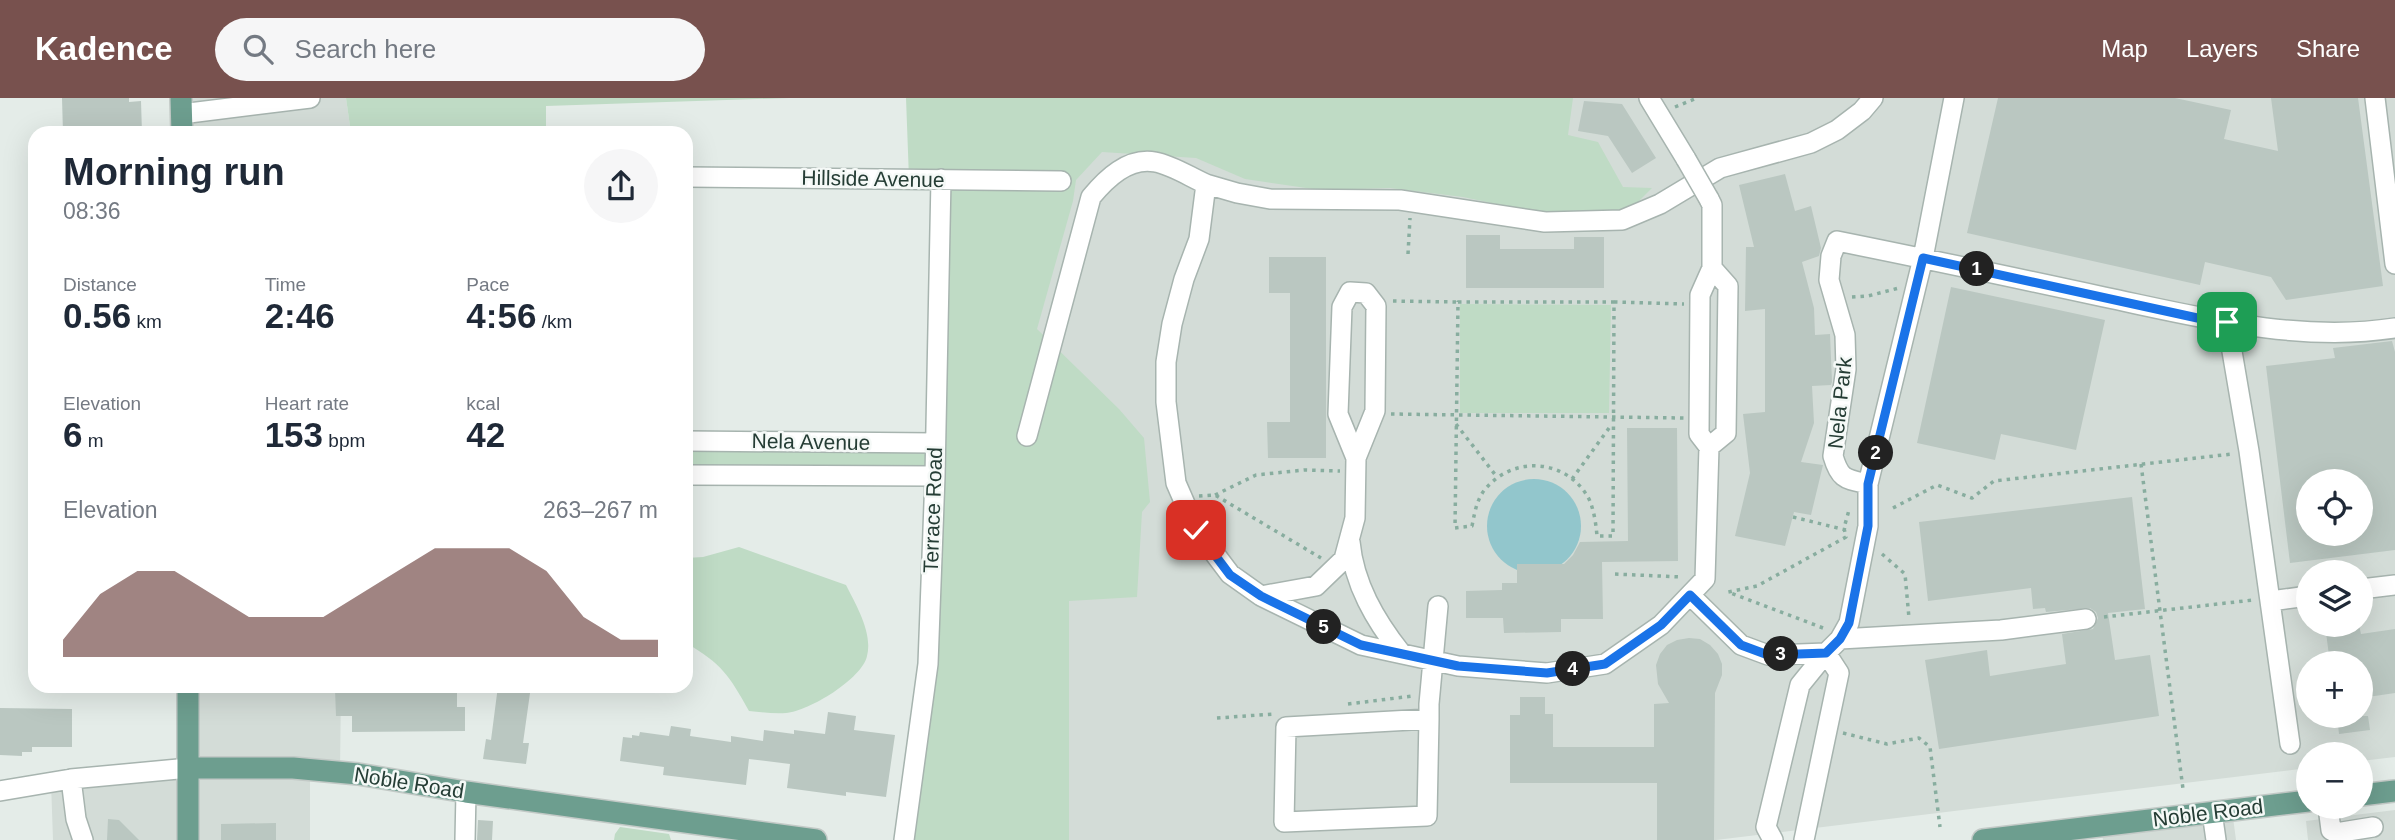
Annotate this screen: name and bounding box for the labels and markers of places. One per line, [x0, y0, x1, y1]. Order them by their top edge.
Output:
pin: 1 [1960, 252, 1994, 286]
pin [2197, 292, 2257, 352]
pin: 2 [1858, 436, 1894, 470]
pin [1166, 500, 1226, 560]
pin: 5 [1306, 610, 1342, 644]
pin: 3 [1764, 636, 1798, 672]
pin: 4 [1556, 652, 1590, 686]

